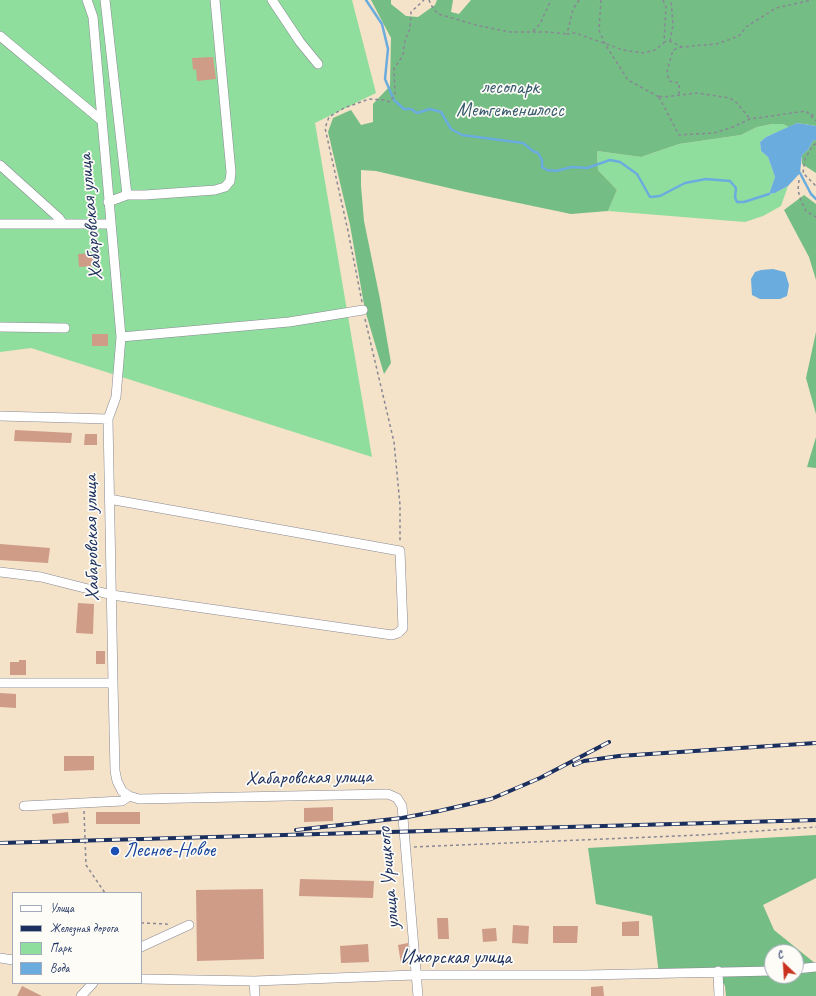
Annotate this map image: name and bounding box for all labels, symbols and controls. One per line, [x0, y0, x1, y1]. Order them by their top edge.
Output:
park label: лесопарк Метгетеншлосс [456, 76, 564, 123]
street label: Хабаровская улица [74, 153, 108, 281]
street label: Хабаровская улица [79, 474, 105, 602]
street label: Хабаровская улица [245, 765, 373, 791]
street label: улица Урицкого [373, 826, 405, 930]
place label: Лесное-Новое [124, 839, 215, 863]
marker: Лесное-Новое [109, 845, 121, 857]
legend [12, 892, 142, 984]
text: Улица [50, 900, 74, 916]
text: Железная дорога [50, 920, 118, 936]
text: Парк [50, 940, 71, 956]
north arrow [764, 944, 804, 984]
street label: Ижорская улица [401, 946, 511, 970]
text: С [774, 947, 785, 962]
text: Вода [50, 960, 69, 976]

